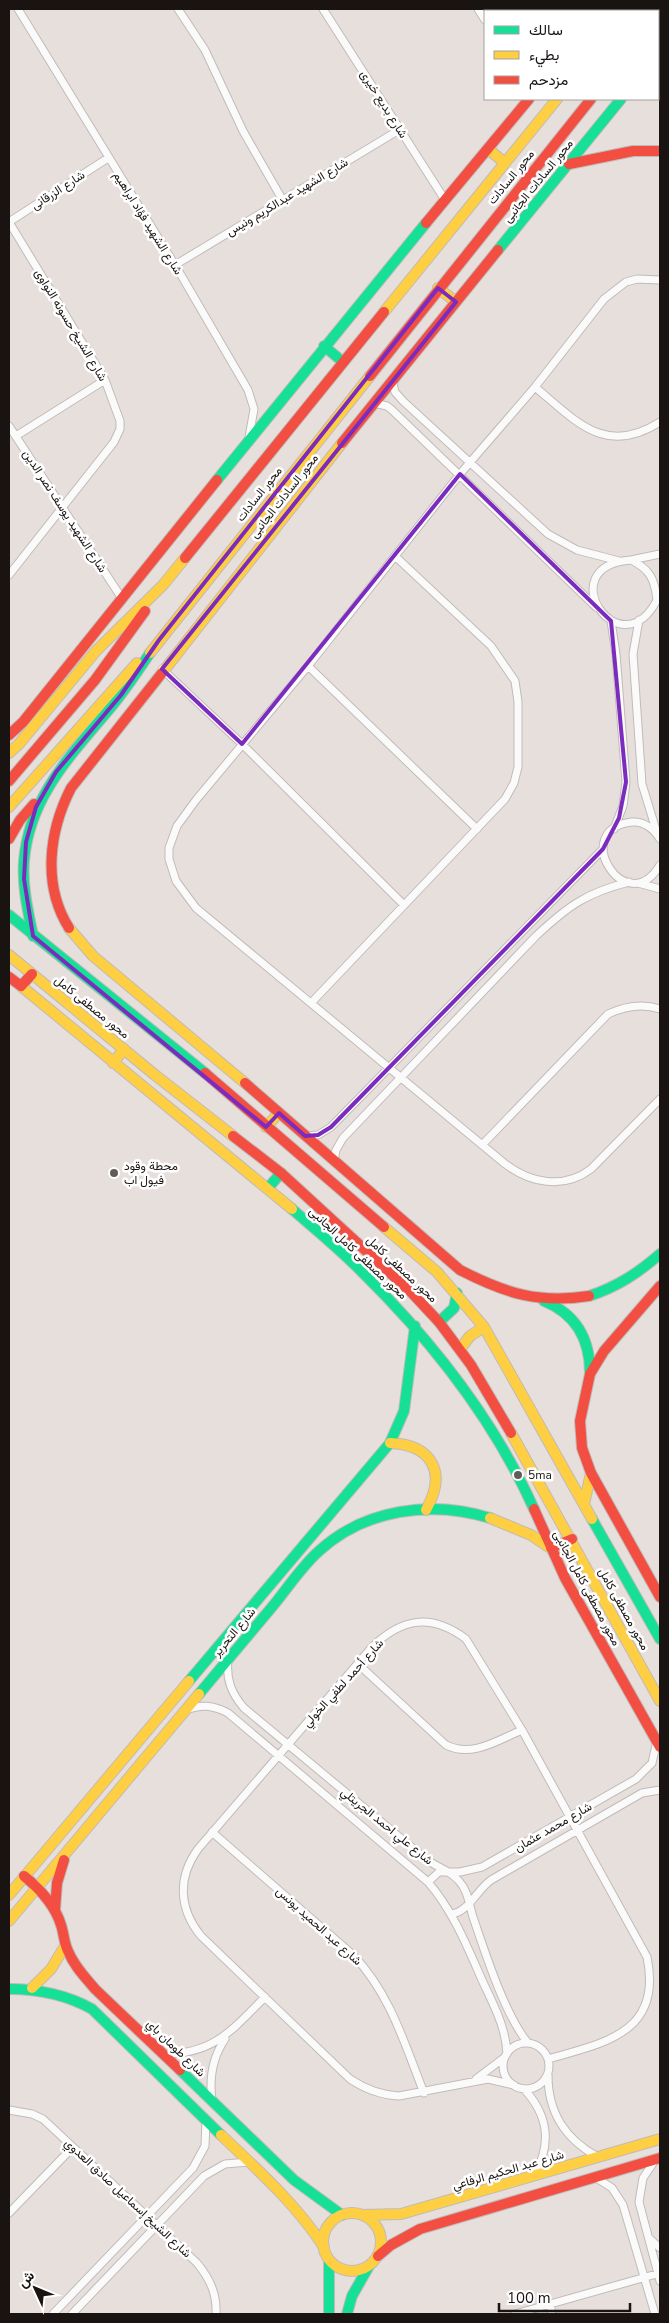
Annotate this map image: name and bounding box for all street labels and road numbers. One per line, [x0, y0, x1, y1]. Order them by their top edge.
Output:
street label: شارع بديع خيرى [356, 67, 411, 142]
street label: محور السادات الجانبى [499, 136, 577, 226]
street label: محور السادات [484, 146, 538, 208]
street label: شارع الشهيد عبدالكريم ونيس [223, 154, 351, 241]
street label: شارع الزرقانى [28, 167, 89, 214]
street label: شارع الشهيد فؤاد ابراهيم [109, 168, 186, 278]
street label: شارع الشيخ حسونه النواوى [30, 266, 111, 385]
street label: شارع الشهيد يوسف نصر الدين [18, 446, 111, 576]
street label: محور السادات الجانبى [246, 451, 322, 541]
street label: محور السادات [232, 463, 286, 525]
street label: محور مصطفى كامل [51, 972, 133, 1042]
street label: محور مصطفى كامل الجانبى [306, 1204, 410, 1302]
street label: محور مصطفى كامل [364, 1232, 440, 1306]
street label: محور مصطفى كامل الجانبى [550, 1528, 624, 1648]
street label: محور مصطفى كامل [595, 1565, 653, 1653]
street label: شارع التحرير [208, 1604, 260, 1661]
street label: شارع أحمد لطفي الخولي [299, 1635, 389, 1732]
street label: شارع علي احمد الجريتلي [336, 1784, 436, 1870]
street label: شارع محمد عثمان [511, 1798, 595, 1857]
street label: شارع عبد الحميد يونس [272, 1883, 365, 1970]
street label: شارع طومان باي [142, 2016, 209, 2082]
street label: شارع الشيخ إسماعيل صادق العدوي [60, 2135, 195, 2263]
street label: شارع عبد الحكيم الرفاعي [450, 2146, 566, 2196]

